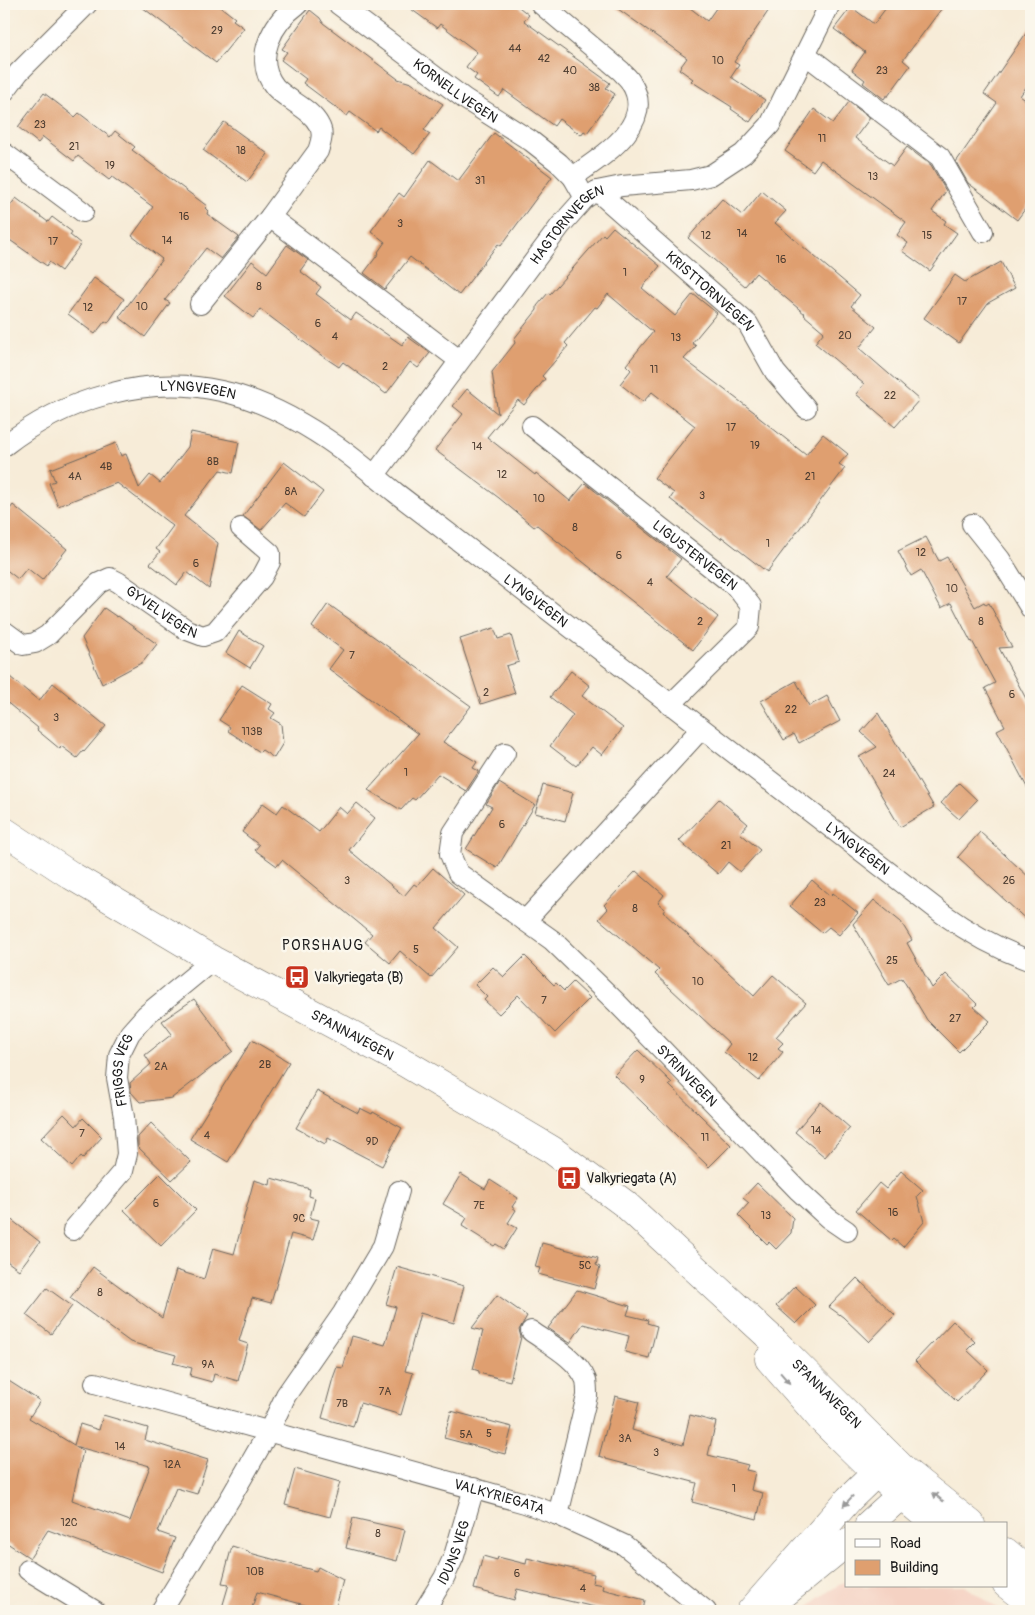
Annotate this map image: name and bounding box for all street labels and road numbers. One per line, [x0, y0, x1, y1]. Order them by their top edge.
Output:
street label: KORNELLVEGEN [409, 55, 501, 127]
street label: HAGTORNVEGEN [527, 182, 605, 268]
street label: KRISTTORNVEGEN [662, 248, 758, 334]
street label: LYNGVEGEN [160, 378, 238, 403]
street label: LIGUSTERVEGEN [649, 516, 741, 594]
street label: LYNGVEGEN [500, 571, 571, 631]
street label: GYVELVEGEN [122, 582, 200, 642]
street label: LYNGVEGEN [822, 818, 893, 879]
street label: SPANNAVEGEN [308, 1006, 397, 1064]
street label: FRIGGS VEG [109, 1031, 137, 1108]
street label: SYRINVEGEN [653, 1041, 721, 1110]
street label: SPANNAVEGEN [788, 1355, 865, 1432]
street label: VALKYRIEGATA [452, 1476, 547, 1518]
street label: IDUNS VEG [434, 1518, 473, 1588]

